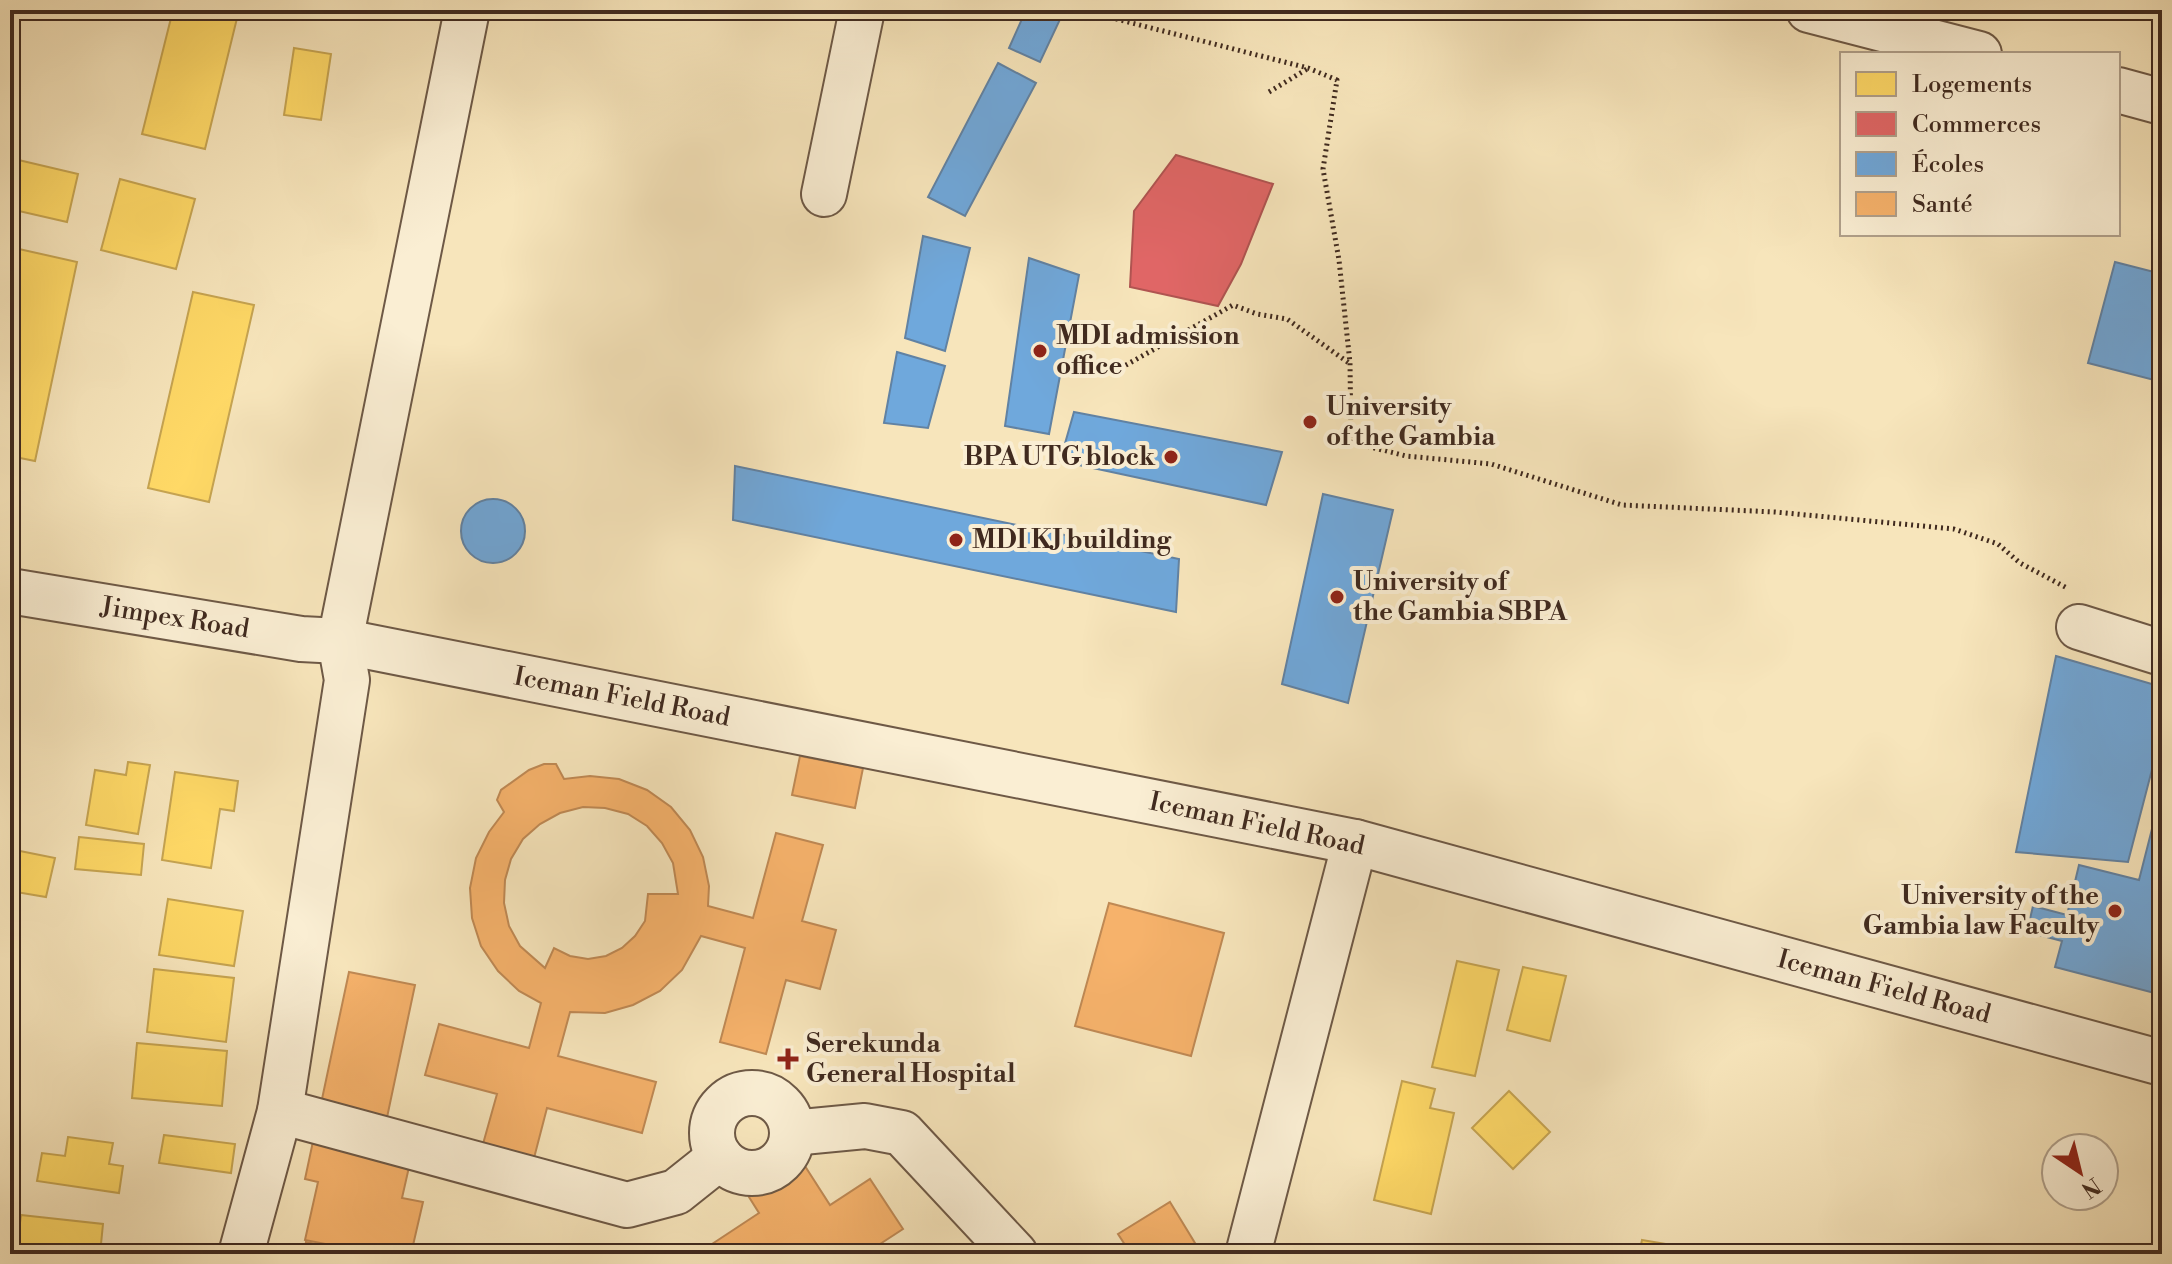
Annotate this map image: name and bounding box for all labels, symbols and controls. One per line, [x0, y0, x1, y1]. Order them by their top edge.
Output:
legend [1840, 52, 2120, 236]
text: Logements [1912, 70, 2032, 100]
text: Commerces [1912, 110, 2041, 140]
text: Écoles [1912, 149, 1984, 180]
text: Santé [1912, 190, 1973, 220]
place label: MDI admission office [1056, 320, 1239, 382]
marker: MDI admission office [1031, 342, 1049, 360]
place label: University of the Gambia [1326, 391, 1496, 453]
marker: University of the Gambia [1301, 413, 1319, 431]
place label: BPA UTG block [964, 441, 1156, 473]
marker: BPA UTG block [1162, 448, 1180, 466]
place label: MDI KJ building [972, 524, 1172, 556]
marker: MDI KJ building [947, 531, 965, 549]
place label: University of the Gambia SBPA [1353, 566, 1568, 628]
marker: University of the Gambia SBPA [1328, 588, 1346, 606]
street label: Jimpex Road [97, 590, 252, 646]
street label: Iceman Field Road [511, 660, 733, 734]
street label: Iceman Field Road [1146, 786, 1368, 863]
place label: University of the Gambia law Faculty [1863, 880, 2100, 942]
marker: University of the Gambia law Faculty [2106, 902, 2124, 920]
street label: Iceman Field Road [1774, 943, 1994, 1031]
place label: Serekunda General Hospital [806, 1028, 1016, 1090]
marker: Serekunda General Hospital [777, 1048, 799, 1070]
north arrow [2040, 1132, 2120, 1212]
text: N [2075, 1171, 2105, 1204]

